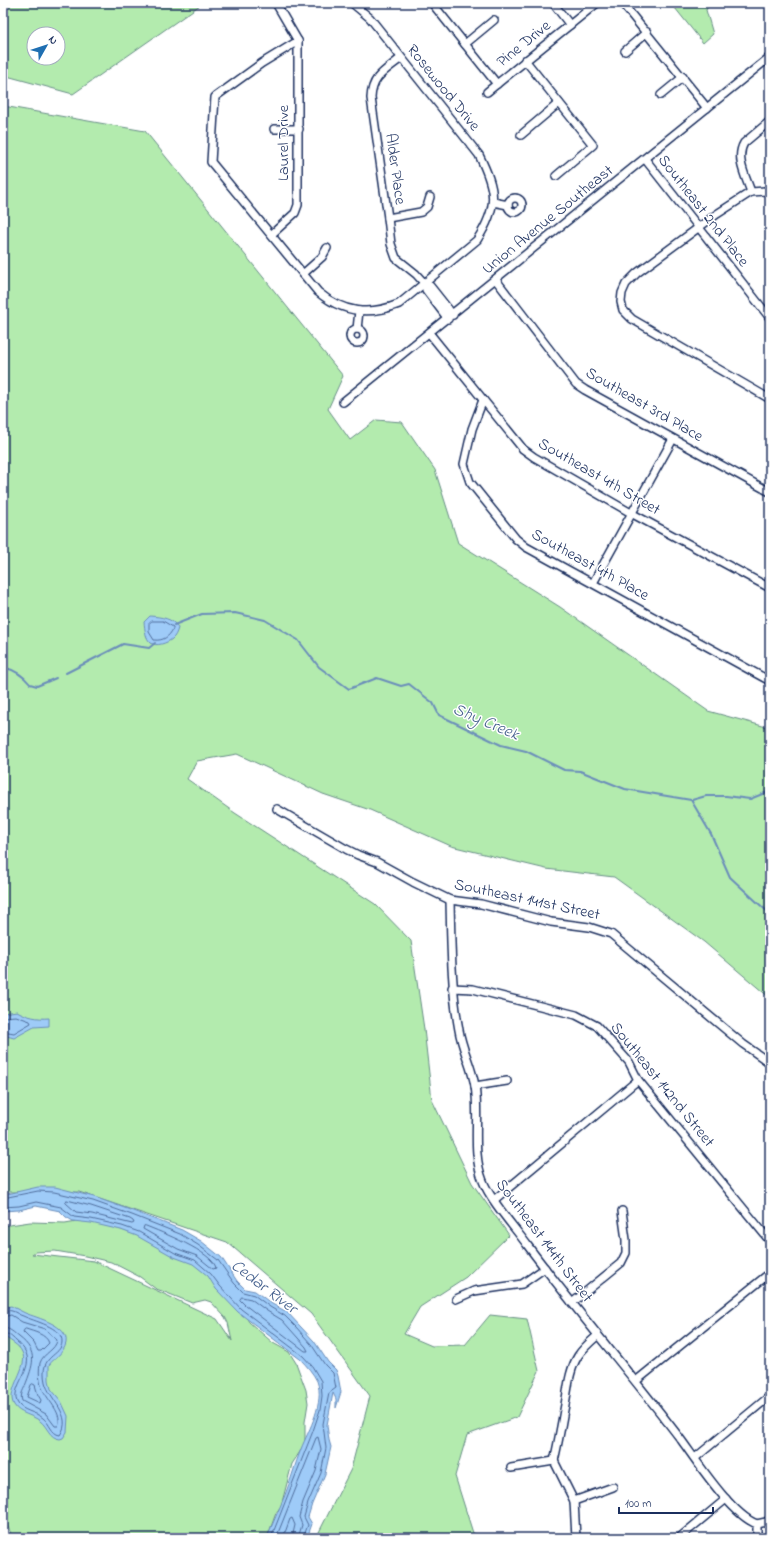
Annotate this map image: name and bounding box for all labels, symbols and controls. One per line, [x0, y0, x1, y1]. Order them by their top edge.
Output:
street label: Pine Drive [492, 14, 557, 73]
north arrow [26, 26, 66, 66]
text: N [44, 32, 62, 48]
street label: Rosewood Drive [400, 39, 486, 137]
street label: Laurel Drive [272, 104, 296, 181]
street label: Alder Place [378, 132, 412, 207]
street label: Southeast 2nd Place [651, 150, 755, 273]
street label: Union Avenue Southeast [477, 159, 619, 281]
street label: Southeast 3rd Place [581, 361, 708, 449]
street label: Southeast 4th Street [533, 432, 665, 522]
street label: Southeast 4th Place [527, 523, 654, 608]
water label: Shy Creek [449, 697, 525, 749]
street label: Southeast 141st Street [452, 873, 603, 927]
street label: Southeast 142nd Street [604, 1017, 720, 1153]
street label: Southeast 144th Street [489, 1174, 599, 1308]
water label: Cedar River [225, 1254, 305, 1322]
scale bar [619, 1489, 713, 1515]
text: 100 m [625, 1495, 652, 1513]

